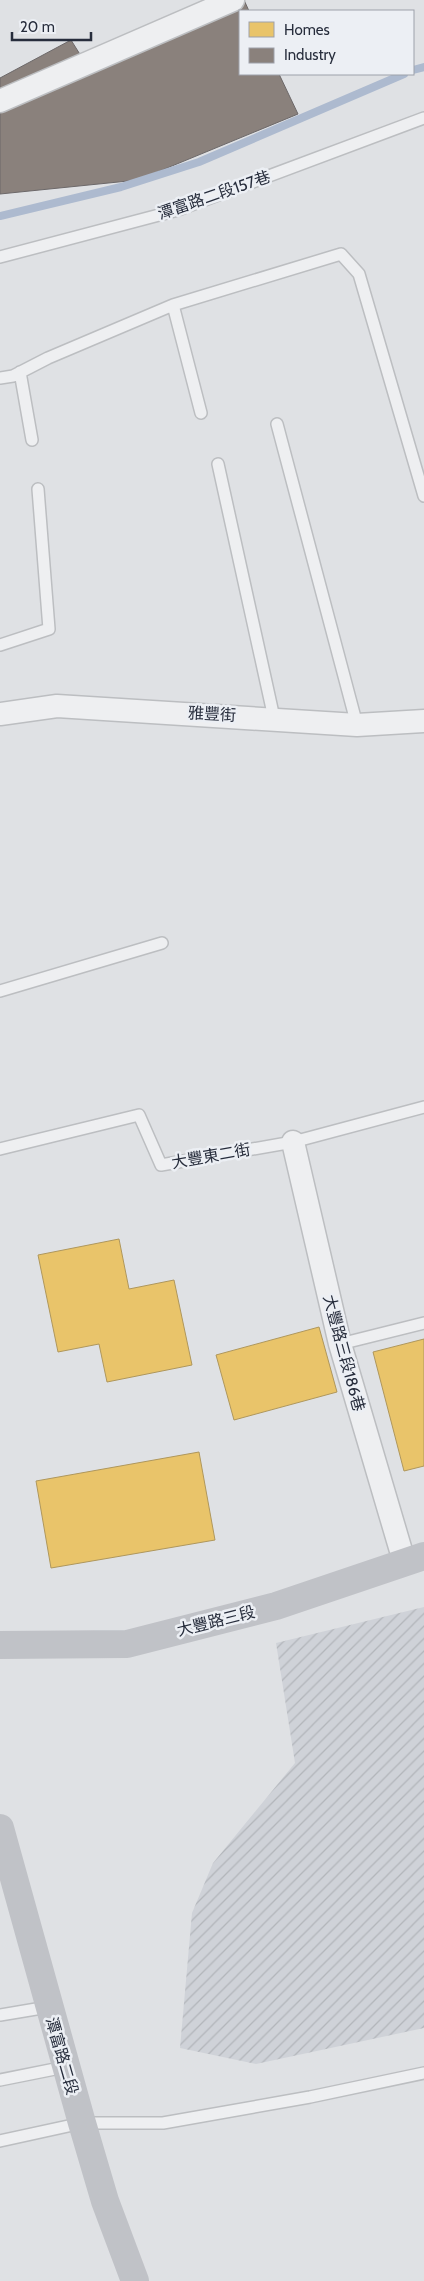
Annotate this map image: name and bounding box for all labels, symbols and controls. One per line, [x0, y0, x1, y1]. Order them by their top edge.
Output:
scale bar [12, 10, 91, 42]
legend [239, 10, 414, 75]
text: 20 m [20, 18, 55, 36]
text: Homes [284, 21, 330, 39]
text: Industry [284, 46, 336, 64]
street label: 潭富路二段157巷 [155, 167, 273, 223]
street label: 雅豐街 [188, 703, 236, 725]
street label: 大豐東二街 [170, 1140, 252, 1172]
street label: 大豐路三段186巷 [319, 1293, 369, 1413]
street label: 大豐路三段 [175, 1602, 257, 1640]
street label: 潭富路二段 [42, 2015, 82, 2097]

